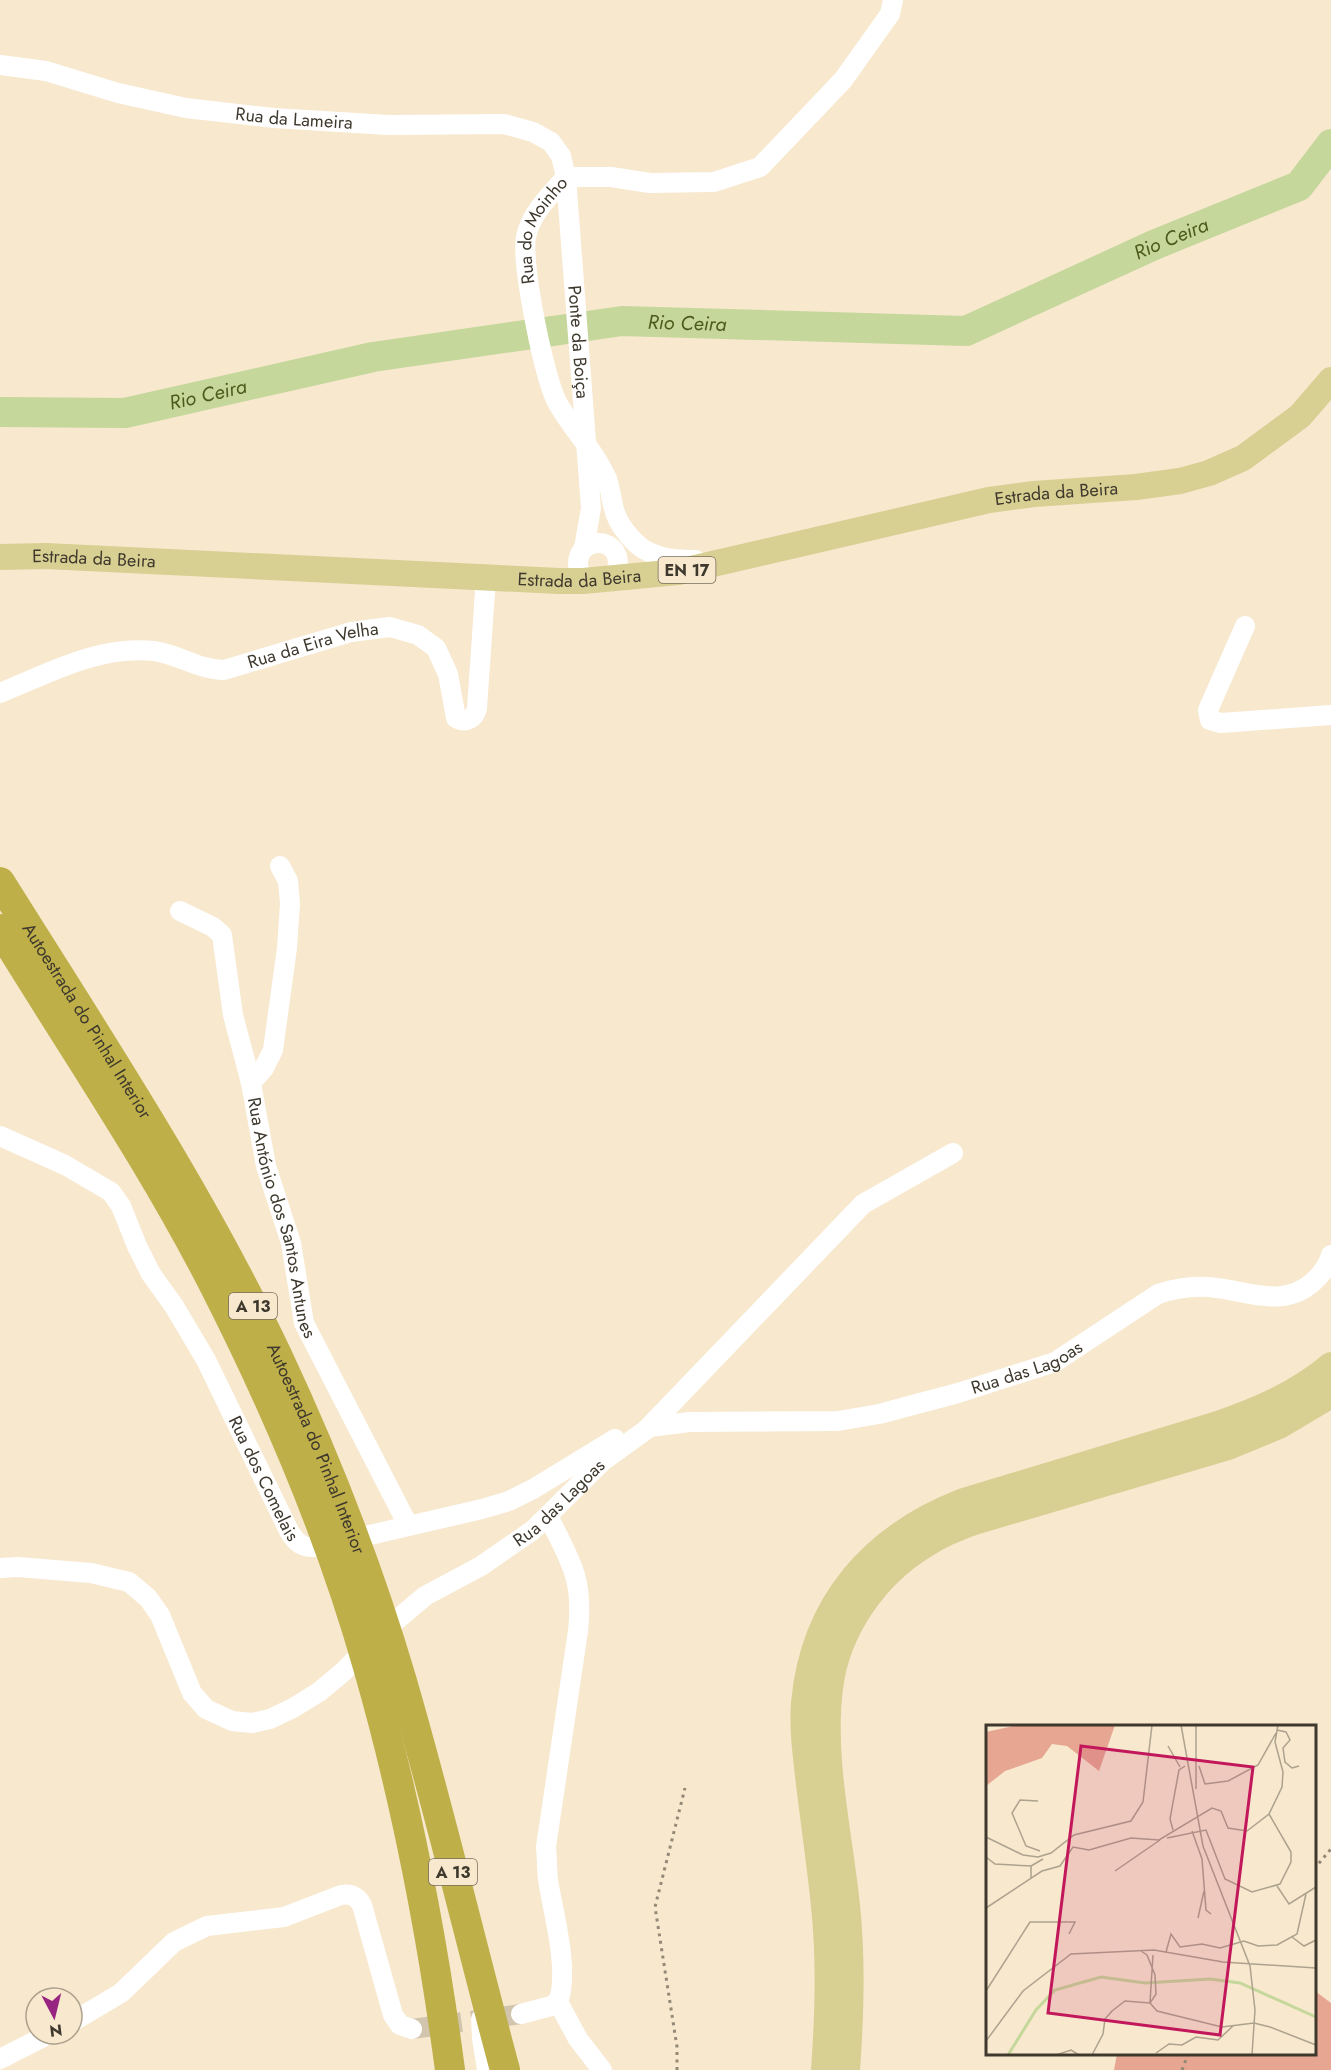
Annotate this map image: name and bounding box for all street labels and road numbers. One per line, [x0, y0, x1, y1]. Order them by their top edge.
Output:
street label: Rua da Lameira [234, 101, 354, 136]
street label: Rua do Moinho [512, 171, 574, 286]
street label: Ponte da Boiça [561, 284, 596, 400]
street label: Estrada da Beira [993, 475, 1119, 512]
street label: Estrada da Beira [32, 543, 156, 574]
road number: EN 17 [658, 557, 716, 583]
street label: Estrada da Beira [517, 563, 642, 594]
street label: Rua da Eira Velha [244, 616, 380, 675]
street label: Autoestrada do Pinhal Interior [16, 918, 159, 1125]
street label: Rua António dos Santos Antunes [241, 1095, 323, 1343]
road number: A 13 [229, 1293, 277, 1319]
street label: Rua das Lagoas [968, 1334, 1088, 1401]
street label: Autoestrada do Pinhal Interior [260, 1339, 372, 1559]
street label: Rua dos Comelais [222, 1411, 305, 1547]
street label: Rua das Lagoas [508, 1453, 611, 1553]
road number: A 13 [429, 1859, 477, 1885]

